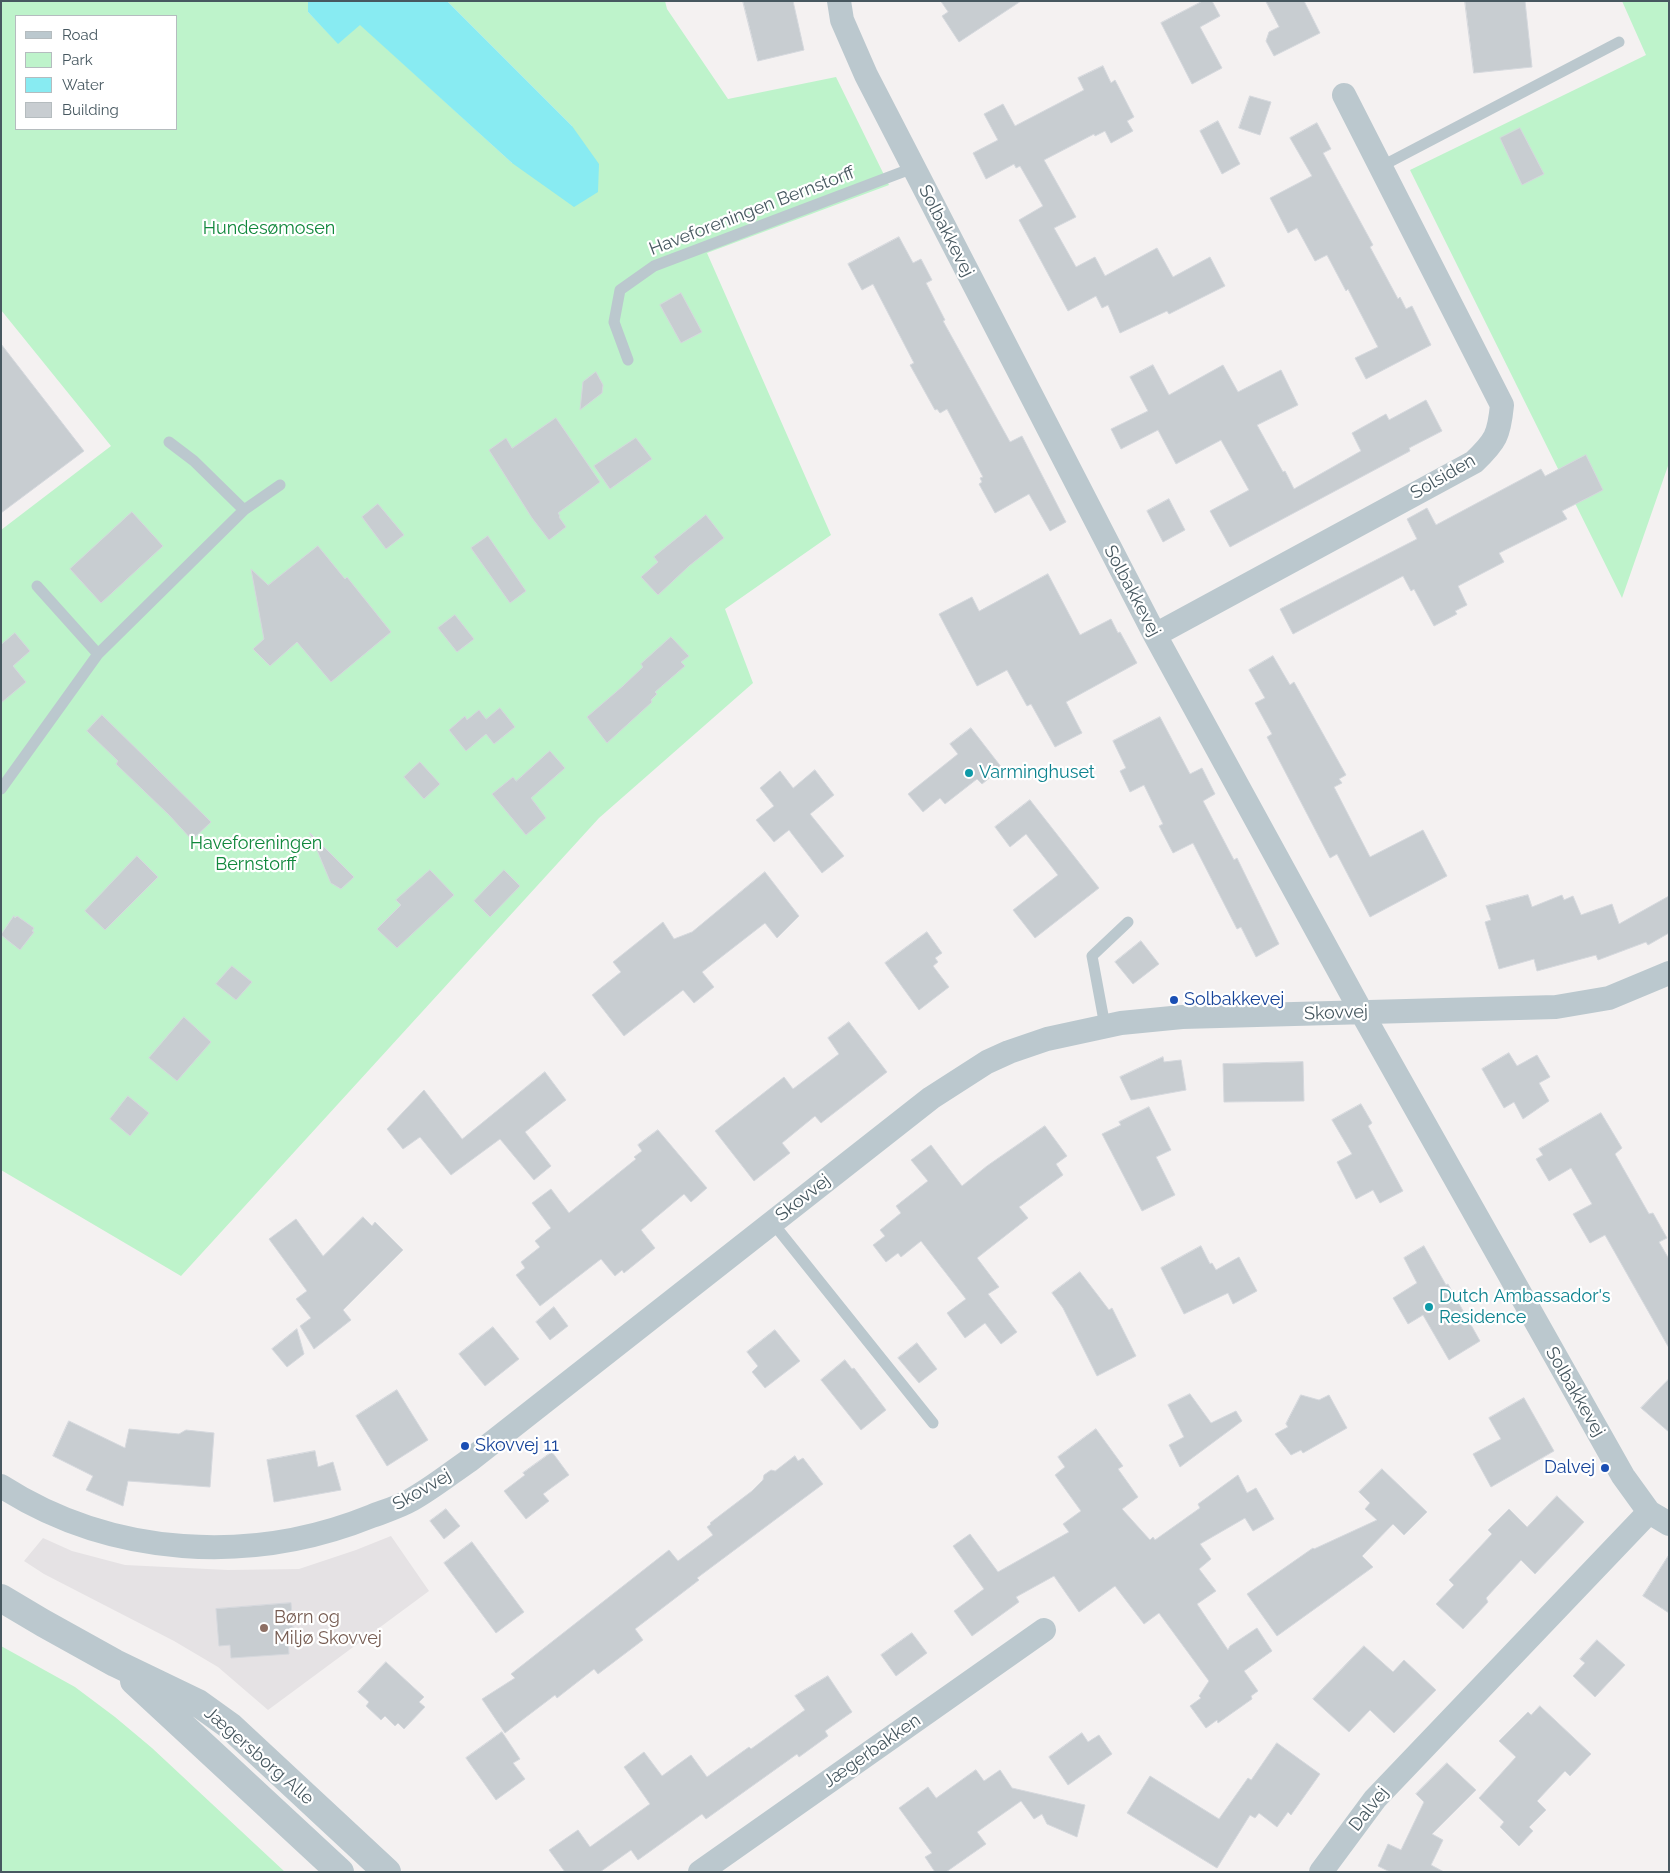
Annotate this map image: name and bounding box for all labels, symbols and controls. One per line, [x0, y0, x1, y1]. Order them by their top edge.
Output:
legend [15, 15, 178, 130]
text: Road [62, 26, 98, 44]
text: Park [62, 51, 93, 69]
text: Water [62, 76, 104, 94]
text: Building [62, 101, 119, 119]
street label: Haveforeningen Bernstorff [646, 162, 858, 260]
street label: Solbakkevej [914, 181, 978, 281]
park label: Hundesømosen [203, 218, 335, 240]
street label: Solsiden [1407, 450, 1479, 504]
street label: Solbakkevej [1099, 542, 1165, 640]
place label: Varminghuset [979, 762, 1095, 784]
marker: Varminghuset [963, 767, 975, 779]
park label: Haveforeningen Bernstorff [190, 833, 322, 876]
place label: Solbakkevej [1184, 989, 1284, 1011]
marker: Solbakkevej [1168, 994, 1180, 1006]
street label: Skovvej [1304, 1001, 1368, 1025]
street label: Skovvej [771, 1170, 835, 1226]
place label: Dutch Ambassador's Residence [1439, 1286, 1611, 1328]
marker: Dutch Ambassador's Residence [1423, 1301, 1435, 1313]
street label: Solbakkevej [1541, 1343, 1609, 1441]
place label: Skovvej 11 [475, 1435, 559, 1457]
marker: Skovvej 11 [459, 1440, 471, 1452]
place label: Dalvej [1544, 1457, 1595, 1479]
marker: Dalvej [1599, 1462, 1611, 1474]
street label: Skovvej [389, 1465, 455, 1515]
place label: Børn og Miljø Skovvej [274, 1607, 382, 1650]
marker: Børn og Miljø Skovvej [258, 1622, 270, 1634]
street label: Jægersborg Alle [200, 1703, 318, 1809]
street label: Jægerbakken [819, 1709, 925, 1793]
street label: Dalvej [1345, 1782, 1393, 1836]

